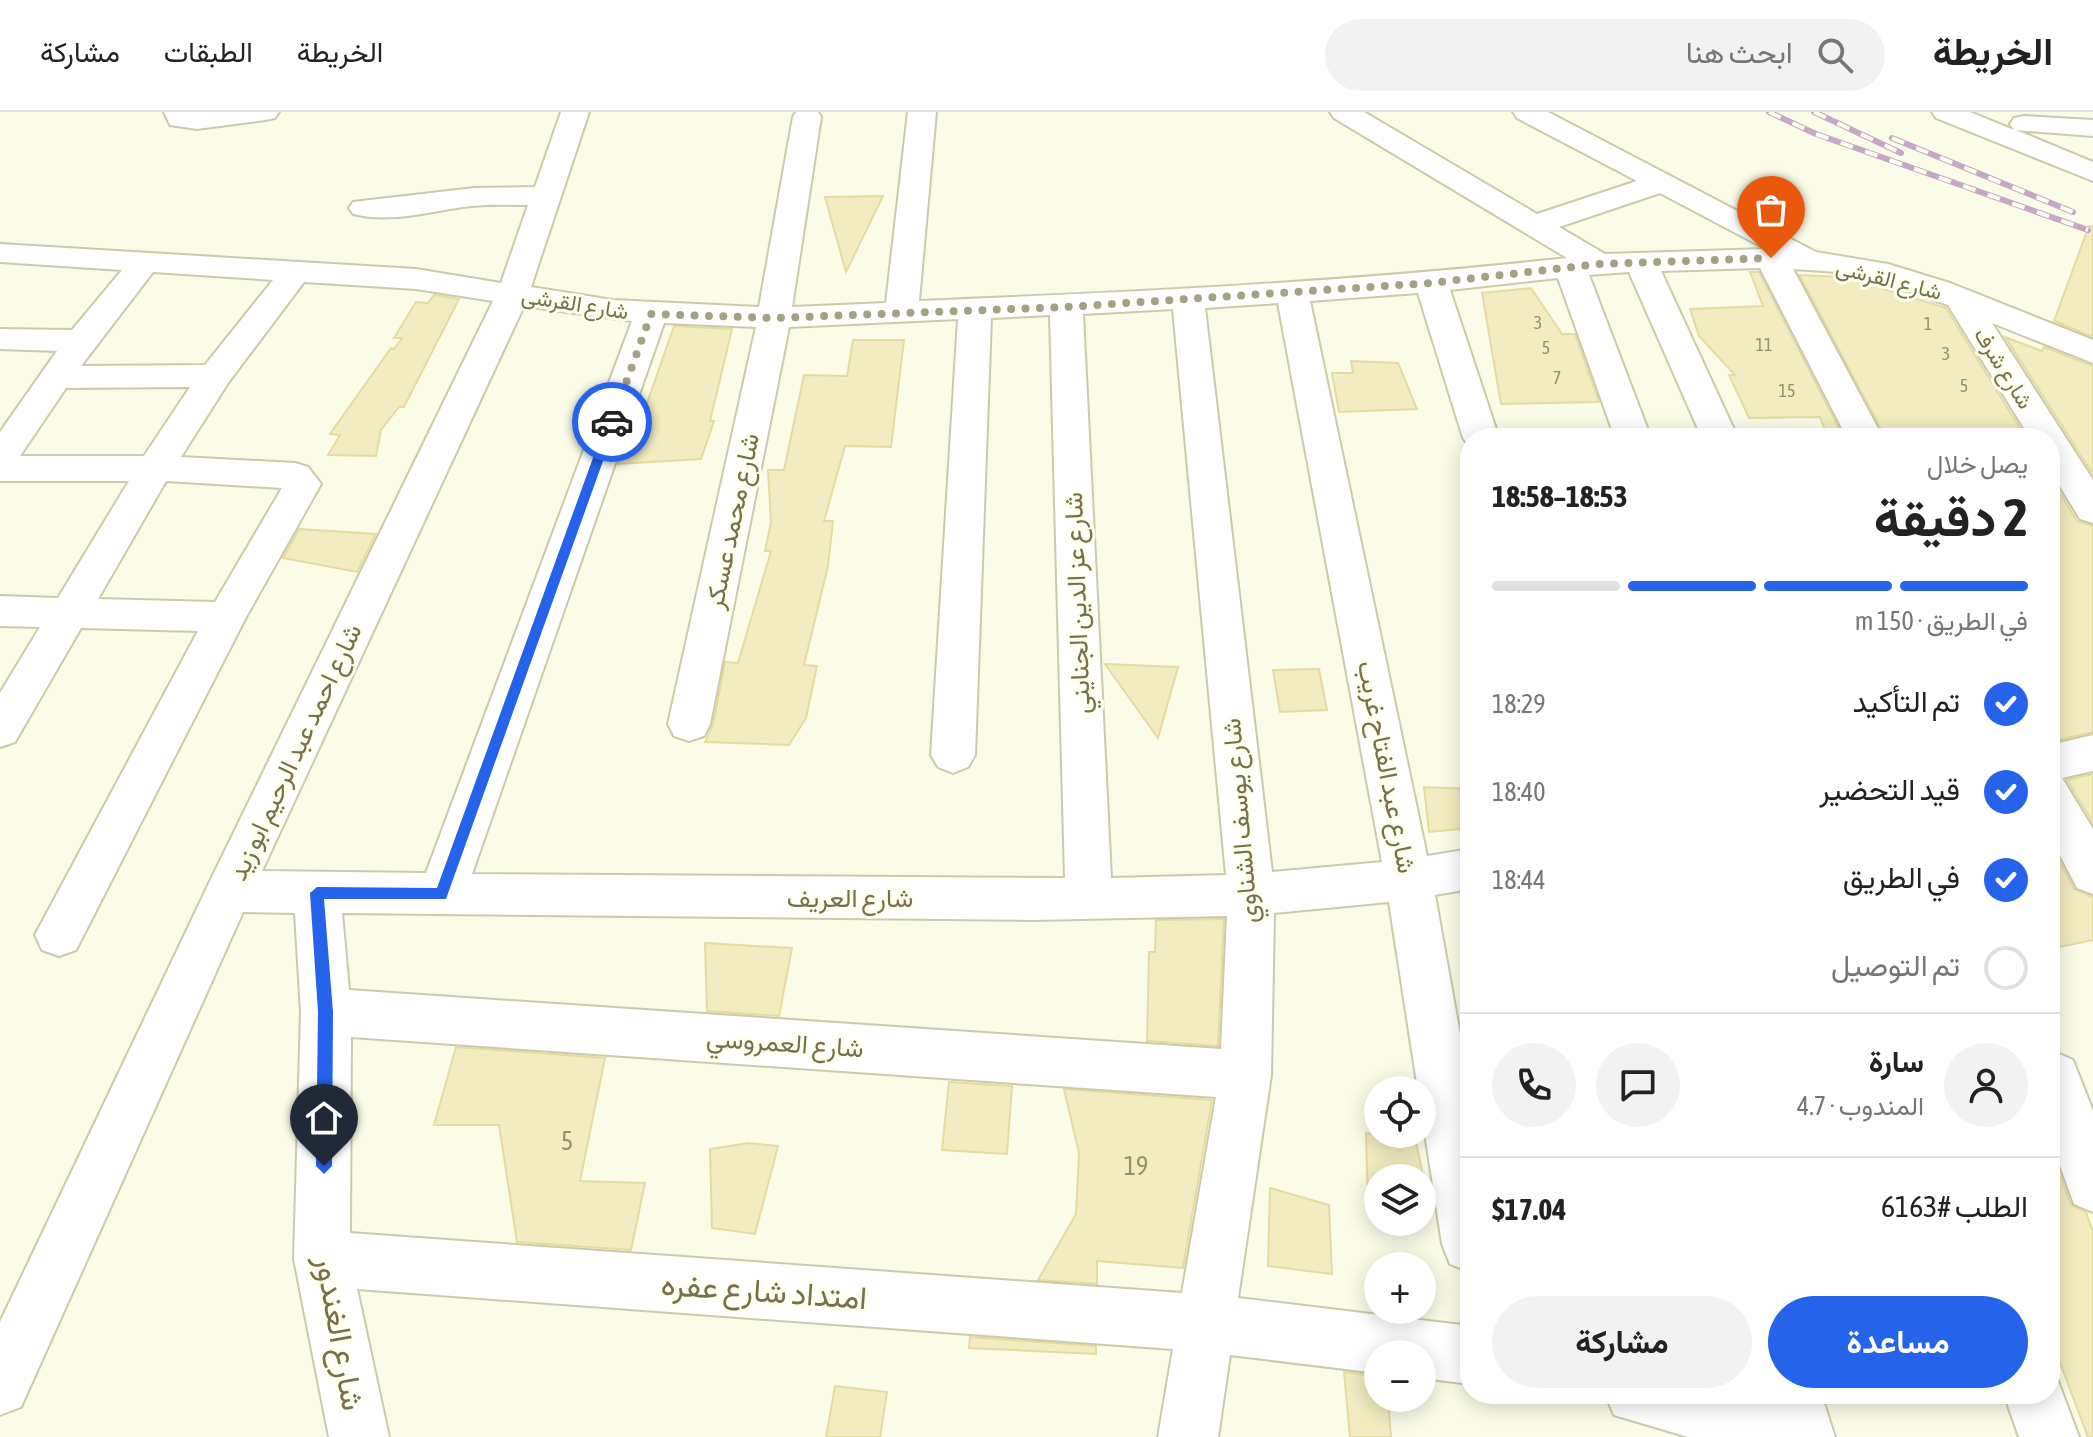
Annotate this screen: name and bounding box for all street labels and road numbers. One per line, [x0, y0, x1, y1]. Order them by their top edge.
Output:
street label: شارع القرشى [1833, 253, 1945, 307]
street label: شارع القرشى [519, 282, 630, 326]
street label: شارع شرف [1967, 323, 2039, 414]
street label: شارع محمد عسكر [699, 431, 768, 613]
street label: شارع عز الدين الجنايني [1058, 491, 1102, 715]
street label: شارع احمد عبد الرحيم ابو زيد [222, 619, 370, 886]
street label: شارع عبد الفتاح غريب [1349, 658, 1422, 876]
street label: شارع يوسف الشناوي [1216, 717, 1270, 925]
street label: شارع العريف [787, 883, 913, 916]
street label: شارع العمروسي [705, 1023, 865, 1069]
street label: شارع الغندور [305, 1252, 372, 1414]
street label: امتداد شارع عفره [660, 1265, 868, 1320]

